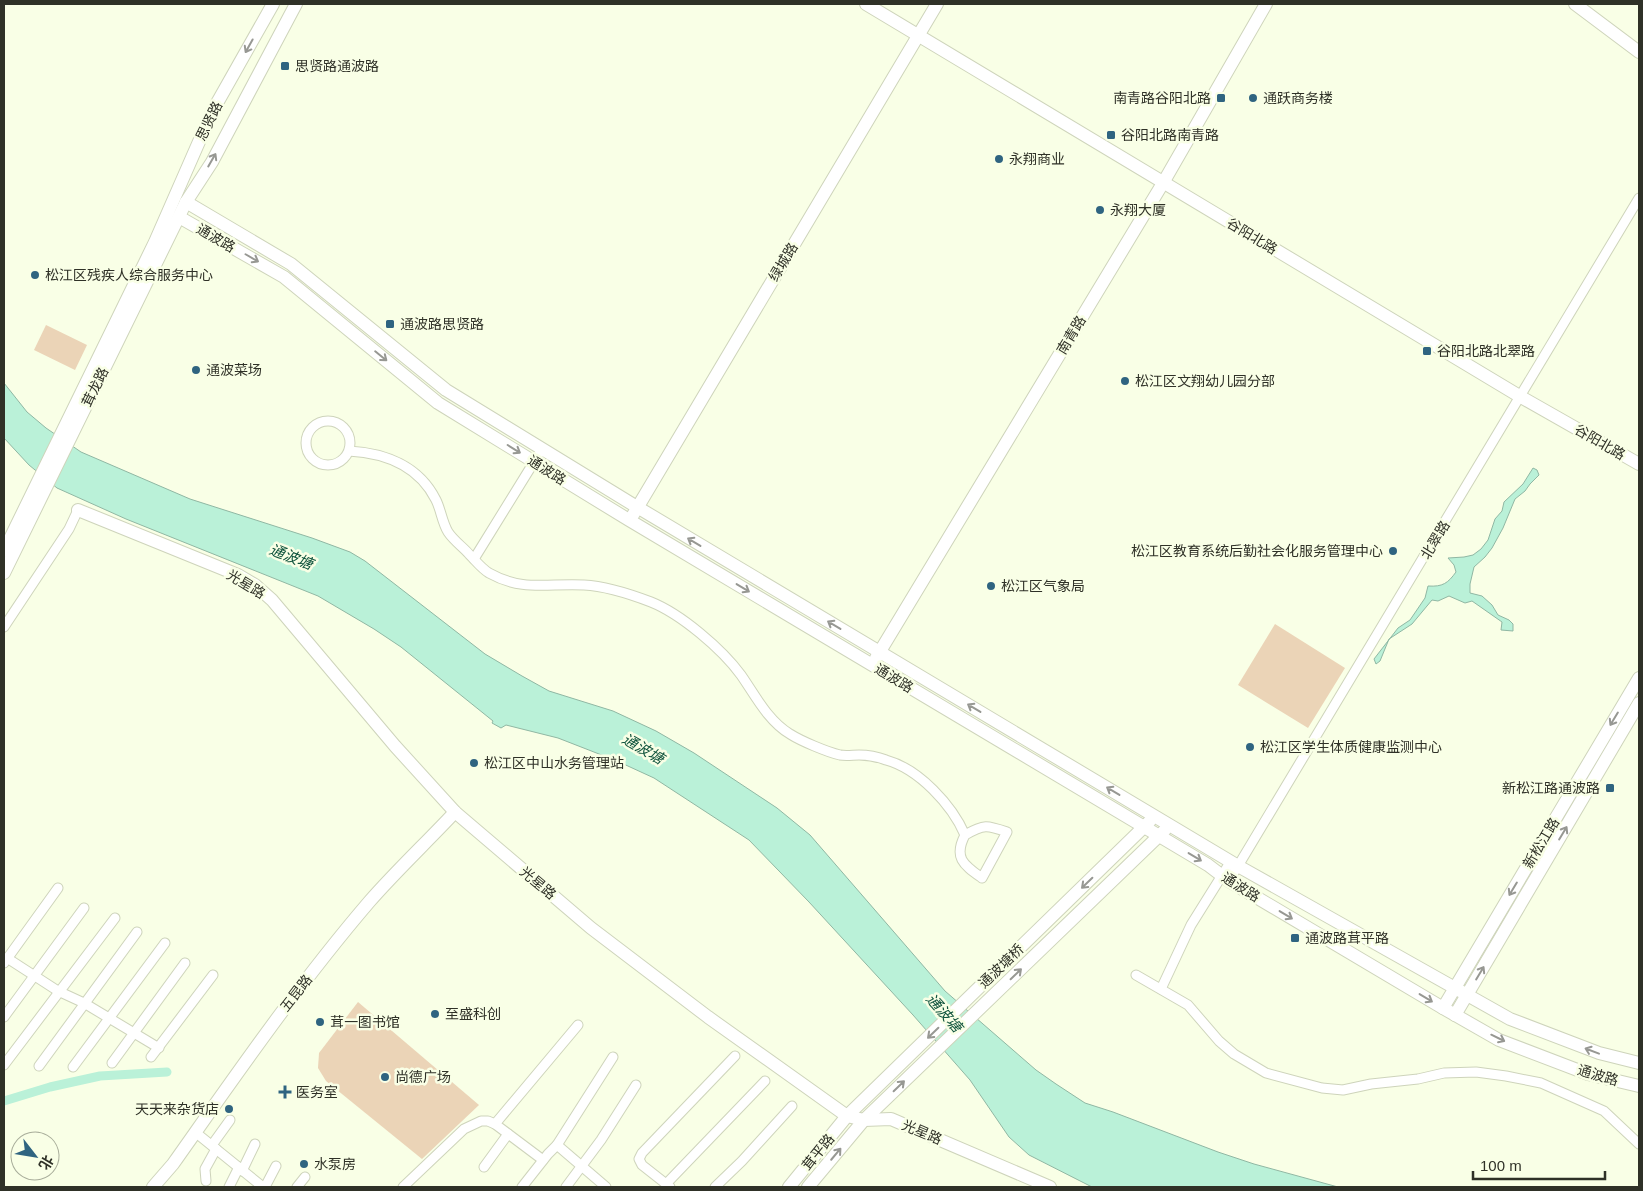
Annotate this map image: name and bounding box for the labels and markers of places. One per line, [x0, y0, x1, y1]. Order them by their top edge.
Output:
place label: 思贤路通波路 [295, 58, 379, 74]
marker: 思贤路通波路 [279, 60, 291, 72]
place label: 南青路谷阳北路 [1113, 90, 1211, 106]
place label: 通跃商务楼 [1263, 90, 1333, 106]
marker: 南青路谷阳北路 [1215, 92, 1227, 104]
marker: 通跃商务楼 [1247, 92, 1259, 104]
place label: 谷阳北路南青路 [1121, 127, 1219, 143]
marker: 谷阳北路南青路 [1105, 129, 1117, 141]
place label: 永翔商业 [1009, 151, 1065, 167]
marker: 永翔商业 [993, 153, 1005, 165]
place label: 永翔大厦 [1110, 202, 1166, 218]
marker: 永翔大厦 [1094, 204, 1106, 216]
place label: 松江区残疾人综合服务中心 [45, 267, 213, 283]
marker: 松江区残疾人综合服务中心 [29, 269, 41, 281]
place label: 通波路思贤路 [400, 316, 484, 332]
marker: 通波路思贤路 [384, 318, 396, 330]
place label: 谷阳北路北翠路 [1437, 343, 1535, 359]
marker: 谷阳北路北翠路 [1421, 345, 1433, 357]
place label: 通波菜场 [206, 362, 262, 378]
marker: 通波菜场 [190, 364, 202, 376]
place label: 松江区文翔幼儿园分部 [1135, 373, 1275, 389]
marker: 松江区文翔幼儿园分部 [1119, 375, 1131, 387]
place label: 松江区教育系统后勤社会化服务管理中心 [1131, 543, 1383, 559]
marker: 松江区教育系统后勤社会化服务管理中心 [1387, 545, 1399, 557]
place label: 松江区气象局 [1001, 578, 1085, 594]
marker: 松江区气象局 [985, 580, 997, 592]
place label: 松江区学生体质健康监测中心 [1260, 739, 1442, 755]
marker: 松江区学生体质健康监测中心 [1244, 741, 1256, 753]
place label: 松江区中山水务管理站 [484, 755, 624, 771]
marker: 松江区中山水务管理站 [468, 757, 480, 769]
place label: 新松江路通波路 [1502, 780, 1600, 796]
marker: 新松江路通波路 [1604, 782, 1616, 794]
place label: 通波路茸平路 [1305, 930, 1389, 946]
marker: 通波路茸平路 [1289, 932, 1301, 944]
place label: 至盛科创 [445, 1006, 501, 1022]
marker: 至盛科创 [429, 1008, 441, 1020]
place label: 茸一图书馆 [330, 1014, 400, 1030]
marker: 茸一图书馆 [314, 1016, 326, 1028]
place label: 尚德广场 [395, 1069, 451, 1085]
marker: 尚德广场 [379, 1071, 391, 1083]
place label: 医务室 [296, 1084, 338, 1100]
marker: 医务室 [278, 1085, 292, 1099]
place label: 天天来杂货店 [135, 1101, 219, 1117]
marker: 天天来杂货店 [223, 1103, 235, 1115]
place label: 水泵房 [314, 1156, 356, 1172]
marker: 水泵房 [298, 1158, 310, 1170]

